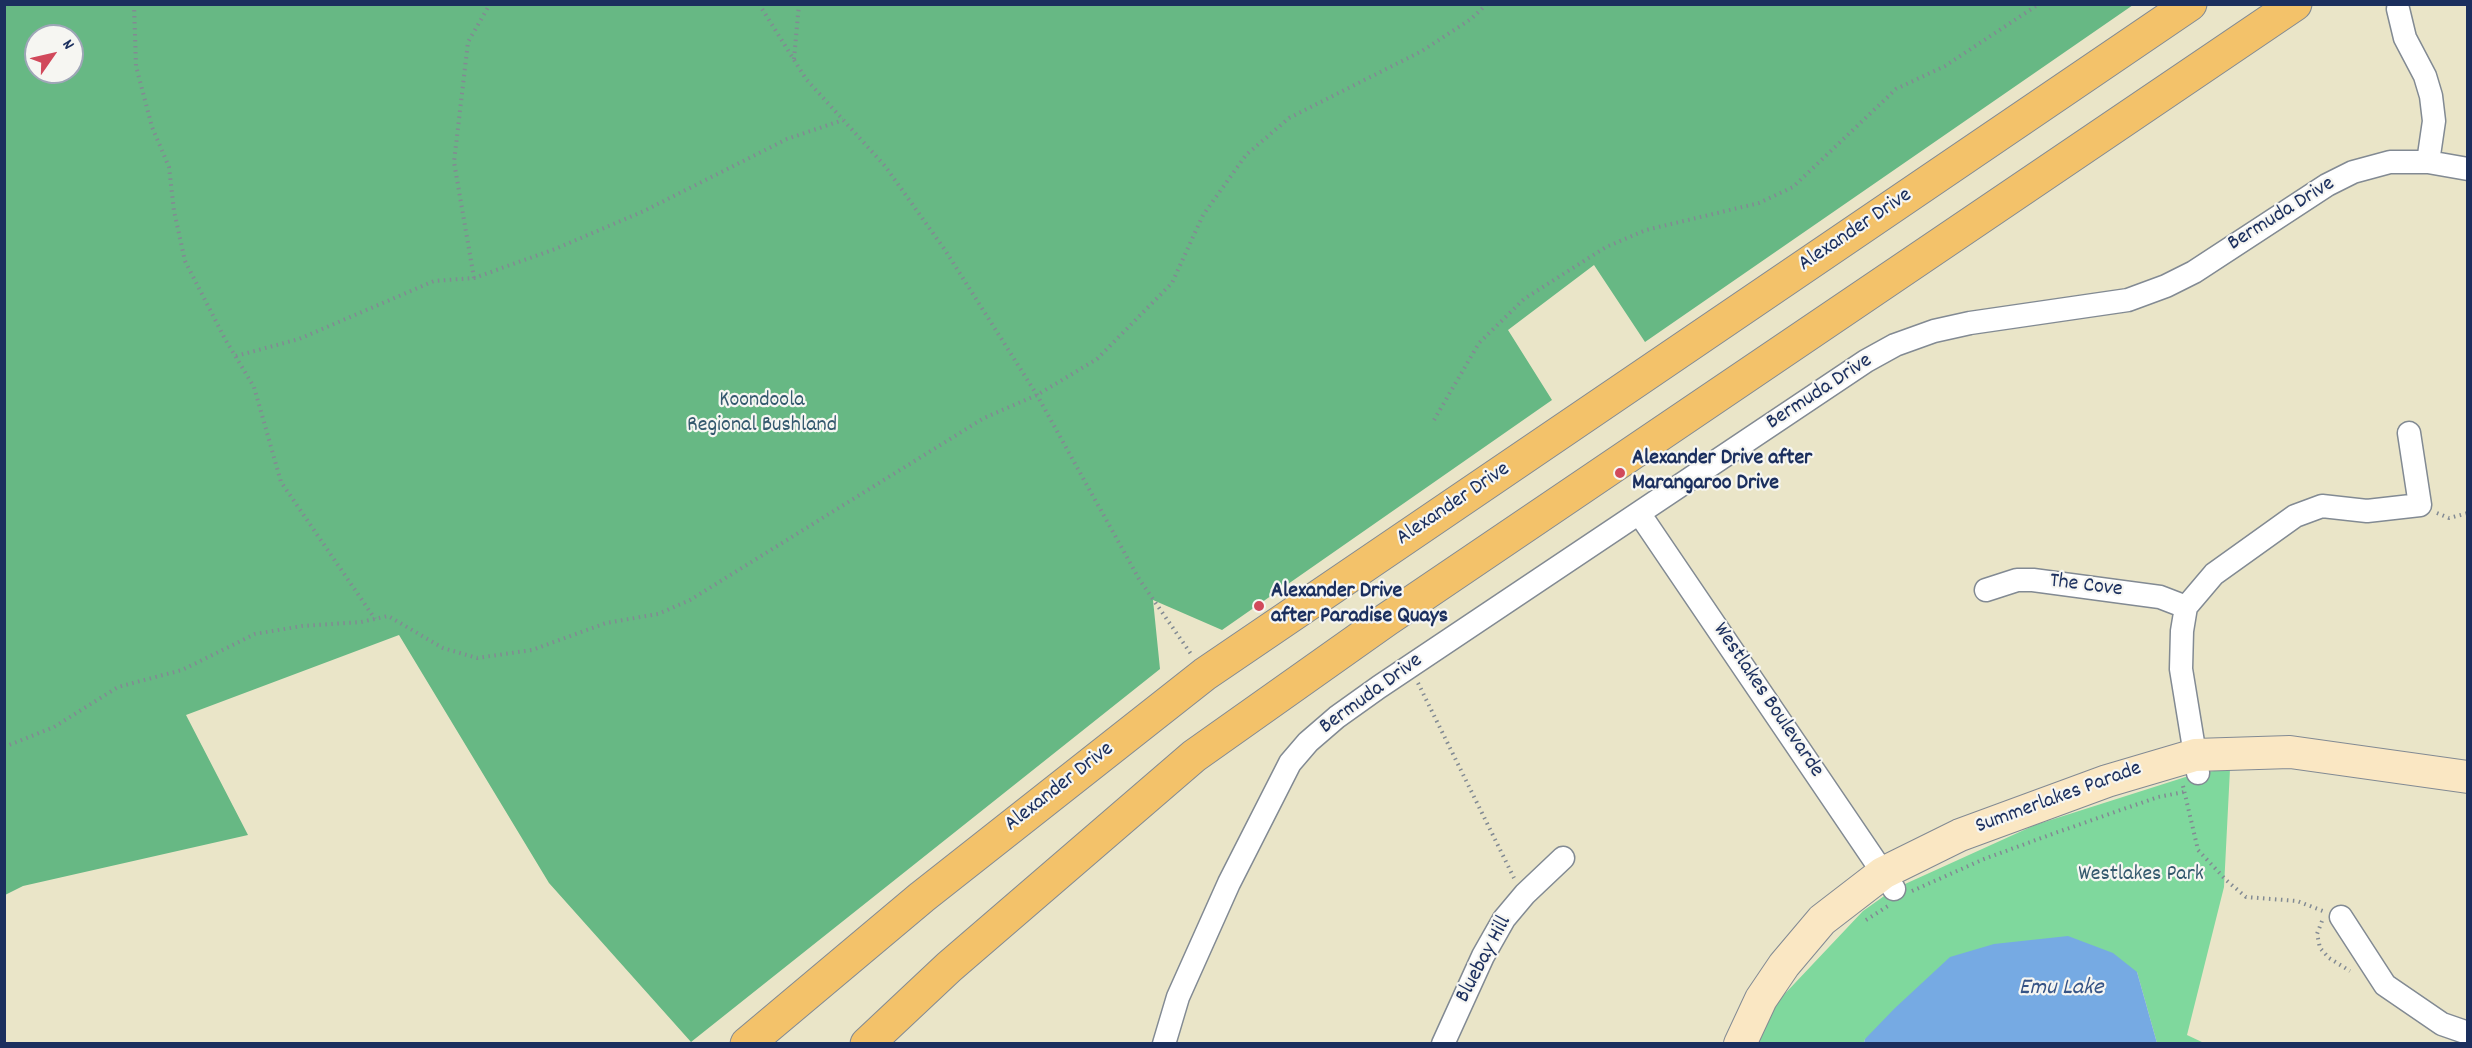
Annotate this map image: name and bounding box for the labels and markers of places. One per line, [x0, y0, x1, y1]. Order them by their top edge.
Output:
place label: Alexander Drive after Marangaroo Drive [1632, 447, 1812, 499]
marker: Alexander Drive after Marangaroo Drive [1613, 466, 1627, 480]
place label: Alexander Drive after Paradise Quays [1271, 580, 1448, 632]
marker: Alexander Drive after Paradise Quays [1252, 599, 1266, 613]

